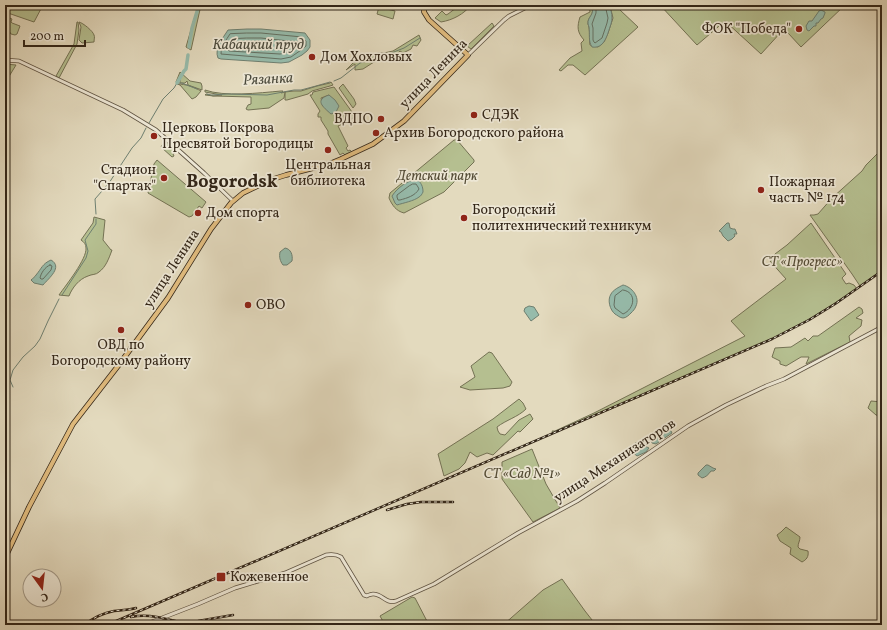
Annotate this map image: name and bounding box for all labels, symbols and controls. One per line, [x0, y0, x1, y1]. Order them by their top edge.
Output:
place label: ФОК "Победа" [702, 20, 791, 39]
scale bar [24, 22, 85, 48]
marker: ФОК "Победа" [794, 24, 804, 34]
text: 200 m [30, 29, 64, 45]
water label: Кабацкий пруд [212, 35, 304, 56]
street label: улица Ленина [396, 35, 472, 113]
place label: Дом Хохловых [320, 48, 412, 67]
marker: Дом Хохловых [307, 52, 317, 62]
water label: Рязанка [242, 68, 294, 92]
place label: СДЭК [482, 106, 520, 125]
place label: ВДПО [334, 110, 373, 129]
marker: СДЭК [469, 110, 479, 120]
marker: ВДПО [376, 114, 386, 124]
place label: Церковь Покрова Пресвятой Богородицы [162, 119, 313, 154]
place label: Архив Богородского района [384, 124, 564, 143]
marker: Архив Богородского района [371, 128, 381, 138]
marker: Церковь Покрова Пресвятой Богородицы [149, 131, 159, 141]
marker: Центральная библиотека [323, 145, 333, 155]
place label: Центральная библиотека [285, 156, 371, 191]
place label: Стадион "Спартак" [93, 161, 156, 196]
park label: Детский парк [396, 167, 478, 186]
district label: Bogorodsk [186, 170, 278, 195]
marker: Стадион "Спартак" [159, 173, 169, 183]
place label: Пожарная часть № 174 [769, 173, 845, 208]
marker: Пожарная часть № 174 [756, 185, 766, 195]
place label: Богородский политехнический техникум [472, 201, 652, 236]
place label: Дом спорта [206, 204, 280, 223]
marker: Дом спорта [193, 208, 203, 218]
marker: Богородский политехнический техникум [459, 213, 469, 223]
street label: улица Ленина [139, 226, 205, 312]
park label: СТ «Прогресс» [761, 253, 843, 272]
place label: ОВО [256, 296, 285, 315]
marker: ОВО [243, 300, 253, 310]
marker: ОВД по Богородскому району [116, 325, 126, 335]
place label: ОВД по Богородскому району [51, 336, 191, 371]
street label: улица Механизаторов [550, 414, 680, 508]
park label: СТ «Сад №1» [484, 465, 560, 484]
north arrow [22, 568, 62, 608]
place label: Кожевенное [230, 568, 309, 587]
marker: Кожевенное [215, 571, 227, 583]
text: С [39, 588, 50, 604]

